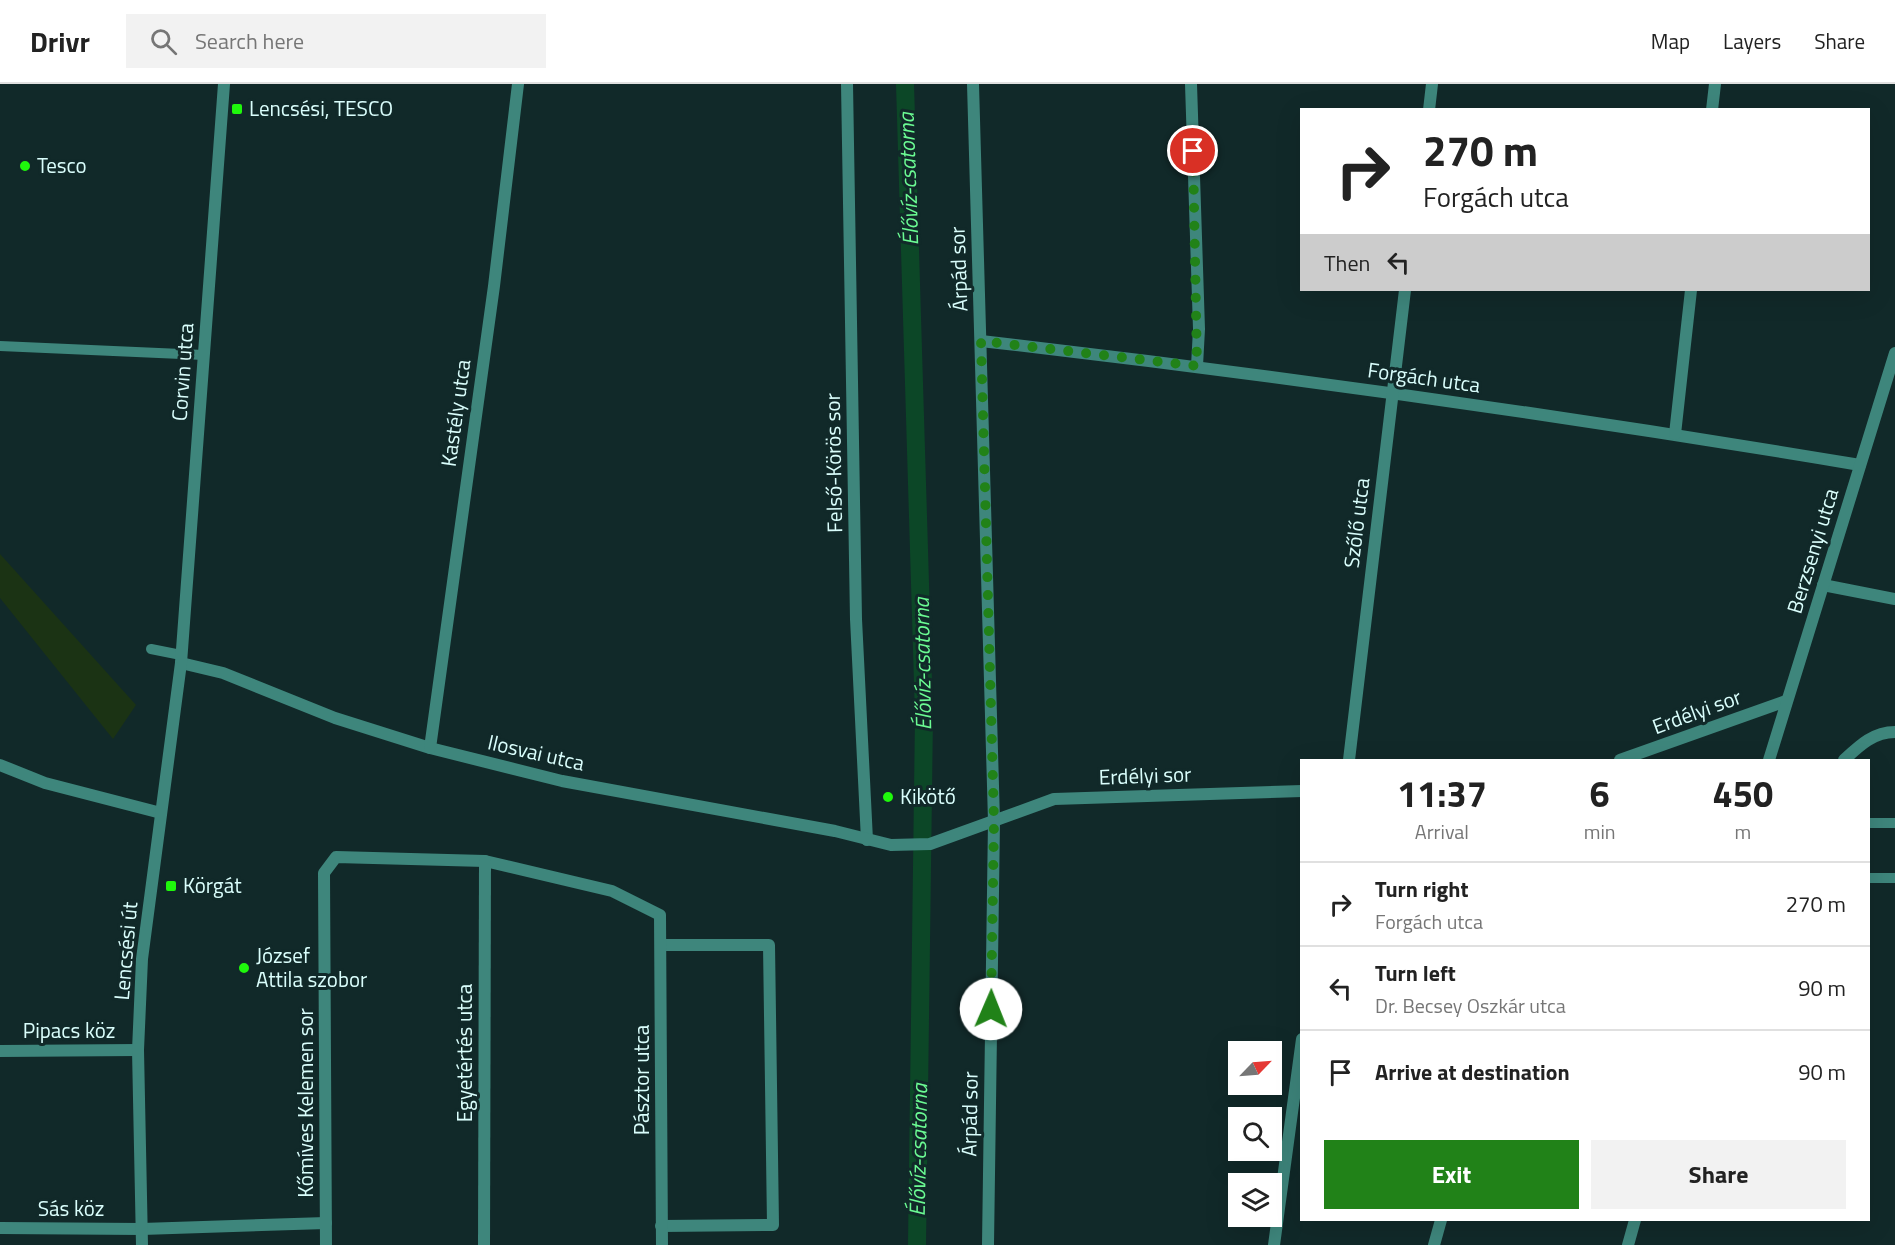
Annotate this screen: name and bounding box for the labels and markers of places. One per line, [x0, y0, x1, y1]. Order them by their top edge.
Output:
place label: Lencsési, TESCO [249, 92, 393, 124]
marker: Lencsési, TESCO [230, 102, 244, 116]
pin [1167, 125, 1218, 176]
place label: Tesco [37, 149, 87, 181]
marker: Tesco [18, 159, 32, 173]
place label: Kikötő [900, 780, 956, 812]
marker: Kikötő [881, 790, 895, 804]
place label: Körgát [183, 869, 242, 901]
marker: Körgát [164, 879, 178, 893]
place label: József Attila szobor [256, 939, 367, 995]
marker: József Attila szobor [237, 961, 251, 975]

